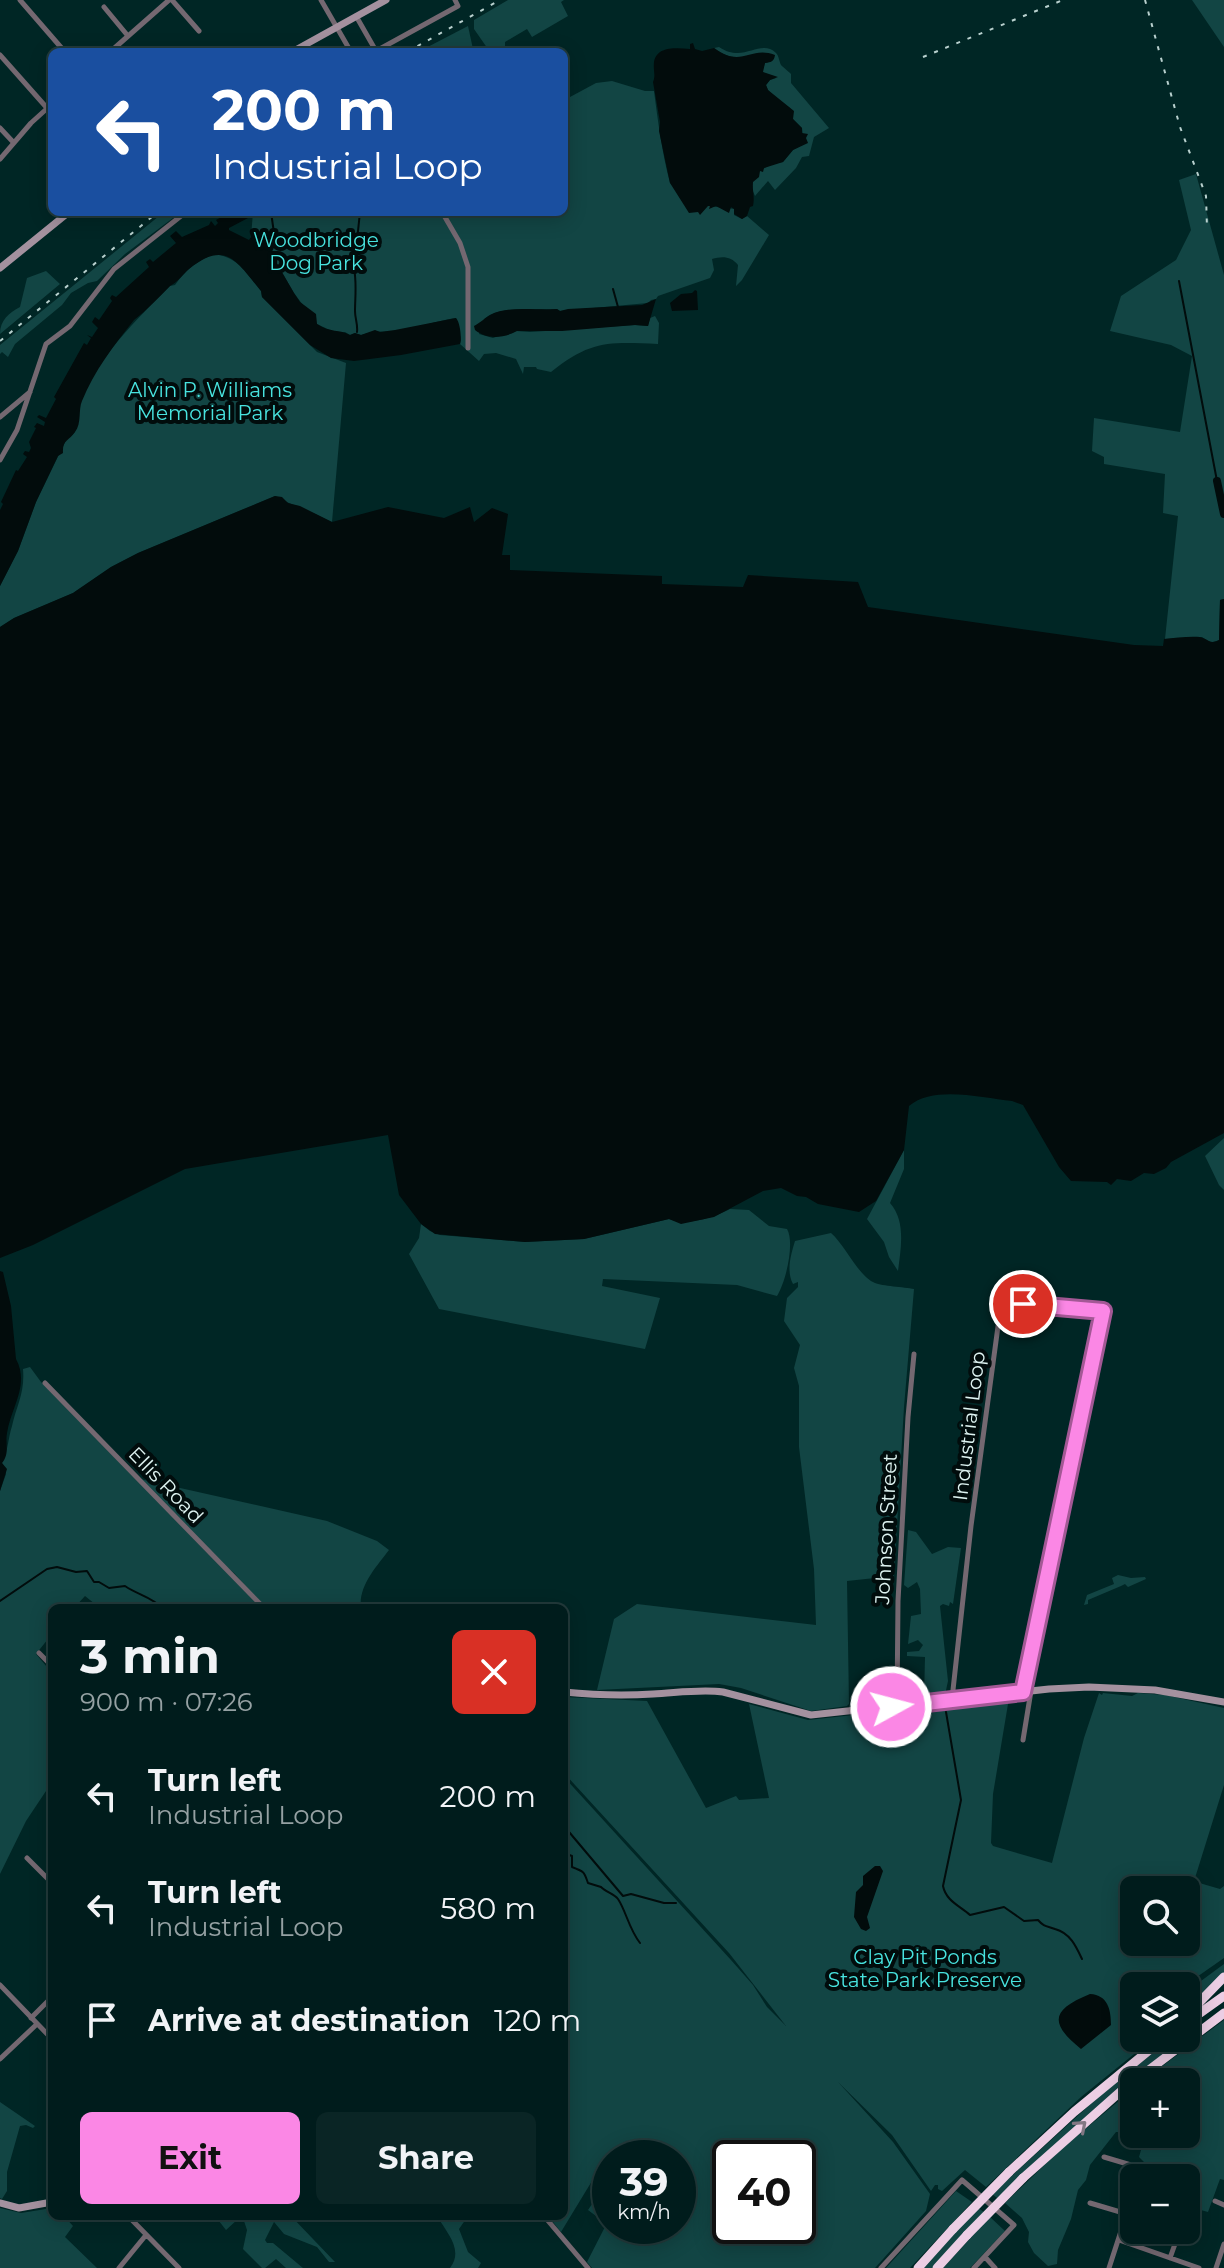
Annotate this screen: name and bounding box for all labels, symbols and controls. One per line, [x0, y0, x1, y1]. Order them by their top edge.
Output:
text: 200 m [212, 76, 396, 144]
icon: left [80, 80, 184, 184]
text: Industrial Loop [212, 144, 483, 188]
park label: Woodbridge Dog Park [253, 228, 379, 275]
park label: Alvin P. Williams Memorial Park [128, 378, 292, 425]
pin [989, 1270, 1057, 1338]
icon: arrive [1001, 1282, 1045, 1326]
street label: Industrial Loop [948, 1350, 990, 1502]
street label: Ellis Road [124, 1442, 208, 1528]
street label: Johnson Street [870, 1453, 902, 1606]
text: 3 min [80, 1627, 220, 1685]
button: close [452, 1630, 536, 1714]
position arrow [849, 1665, 933, 1749]
text: 900 m · 07:26 [80, 1686, 253, 1718]
text: Turn left [148, 1762, 281, 1799]
icon: left [80, 1774, 124, 1818]
text: 200 m [440, 1778, 536, 1815]
text: Industrial Loop [148, 1799, 343, 1831]
text: Turn left [148, 1874, 281, 1911]
map controls [1120, 1876, 1200, 2244]
button: search [1120, 1876, 1200, 1956]
icon: left [80, 1886, 124, 1930]
text: 580 m [440, 1890, 536, 1927]
text: Industrial Loop [148, 1911, 343, 1943]
park label: Clay Pit Ponds State Park Preserve [828, 1945, 1022, 1992]
button: layers [1120, 1972, 1200, 2052]
icon: arrive [80, 1998, 124, 2042]
text: Arrive at destination [148, 2002, 470, 2039]
text: 120 m [494, 2002, 581, 2039]
button: + [1120, 2068, 1200, 2148]
button: Exit [80, 2112, 300, 2204]
button: Share [316, 2112, 536, 2204]
one-way arrow [1071, 2121, 1086, 2136]
speed limit sign: 40 [712, 2140, 816, 2244]
text: 39 [619, 2157, 669, 2206]
button: − [1120, 2164, 1200, 2244]
text: km/h [617, 2200, 671, 2224]

